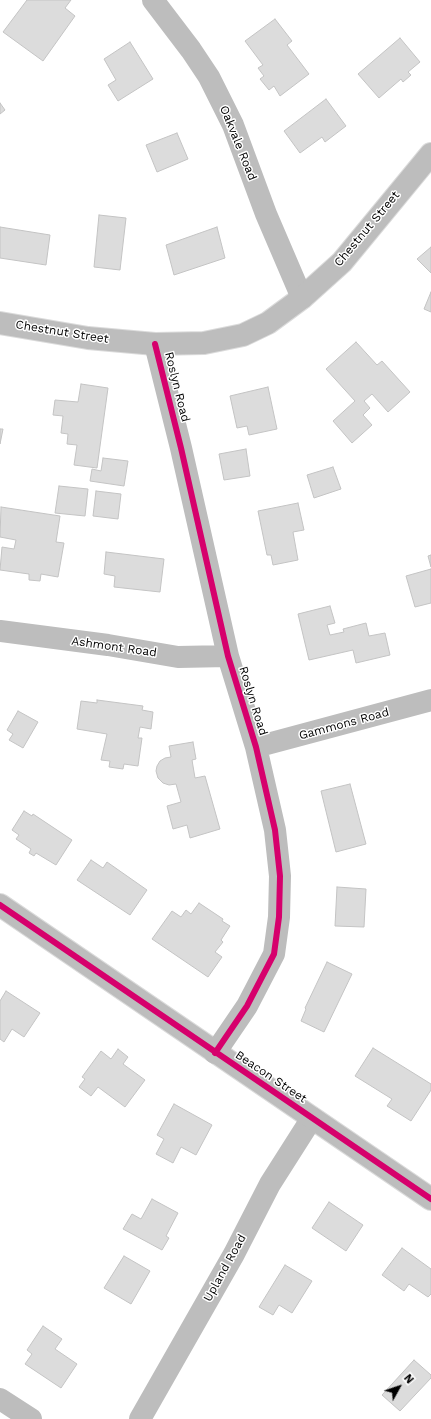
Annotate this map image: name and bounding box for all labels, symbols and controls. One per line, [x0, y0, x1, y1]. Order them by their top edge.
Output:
street label: Oakvale Road [216, 103, 260, 183]
street label: Chestnut Street [331, 188, 403, 270]
street label: Chestnut Street [14, 318, 110, 346]
street label: Roslyn Road [161, 350, 193, 424]
street label: Ashmont Road [70, 634, 158, 660]
street label: Roslyn Road [236, 665, 270, 737]
street label: Gammons Road [297, 705, 391, 743]
street label: Beacon Street [233, 1048, 309, 1106]
street label: Upland Road [201, 1232, 249, 1304]
north arrow [379, 1367, 419, 1407]
text: N [401, 1372, 416, 1386]

